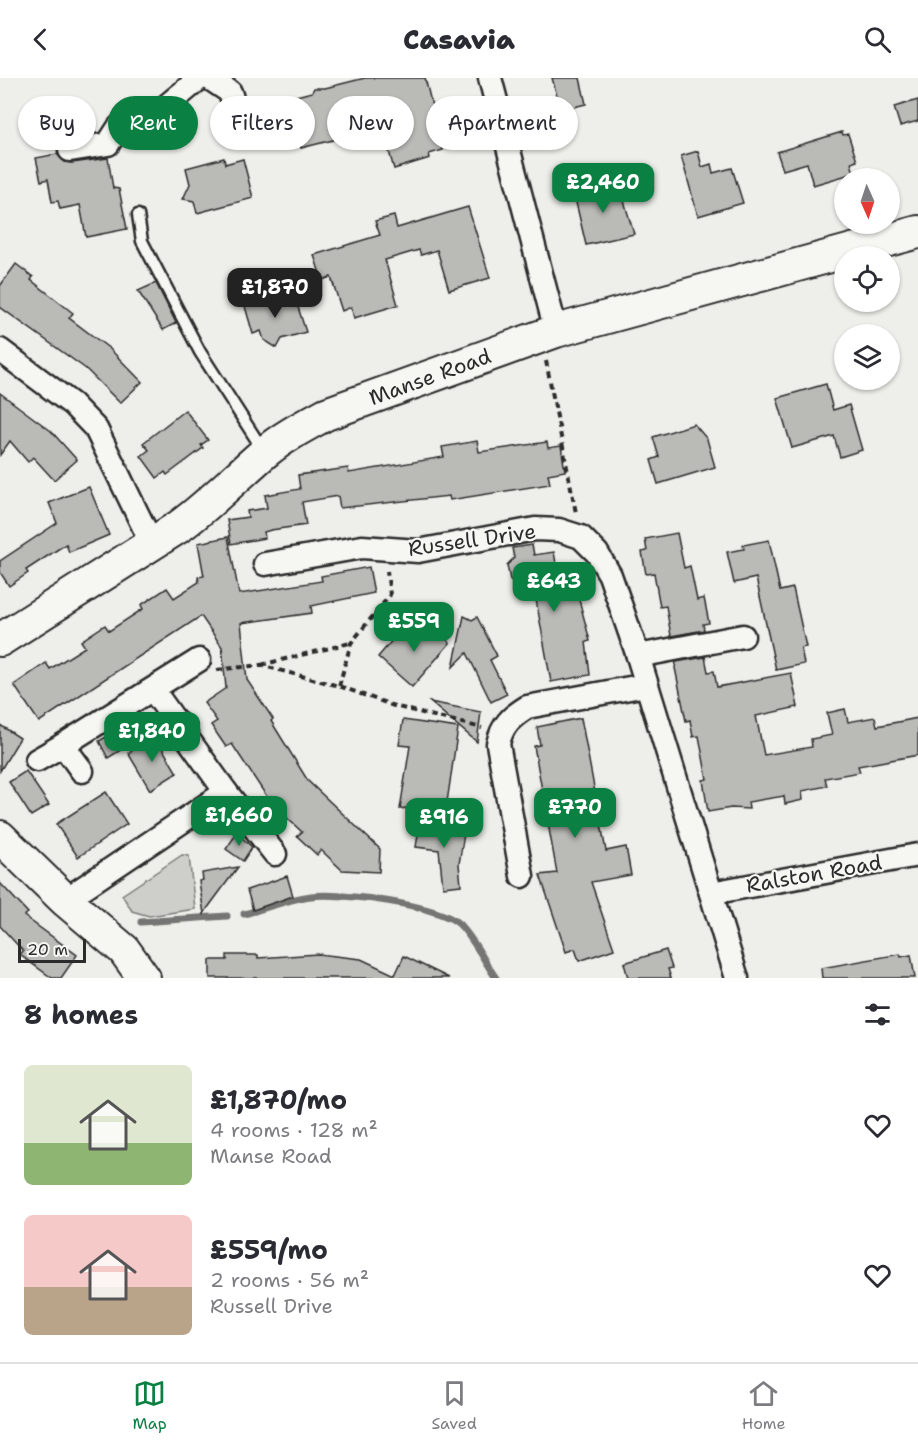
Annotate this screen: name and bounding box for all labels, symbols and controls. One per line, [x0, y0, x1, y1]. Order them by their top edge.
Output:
text: Casavia [403, 21, 515, 58]
icon: back [24, 23, 57, 56]
icon: search [861, 23, 894, 56]
chip: Buy [18, 96, 96, 150]
chip: Rent [108, 96, 198, 150]
chip: Filters [210, 96, 315, 150]
chip: New [327, 96, 414, 150]
chip: Apartment [426, 96, 578, 150]
pin: £2,460 [554, 163, 652, 214]
north arrow [834, 168, 900, 234]
map controls [834, 168, 900, 390]
text: £2,460 [566, 169, 640, 195]
button: locate [834, 246, 900, 312]
pin: £1,870 [226, 268, 324, 319]
text: £1,870 [241, 274, 309, 300]
button: layers [834, 324, 900, 390]
street label: Manse Road [365, 342, 495, 412]
street label: Russell Drive [406, 517, 538, 563]
pin: £643 [518, 562, 590, 613]
text: £643 [527, 568, 581, 594]
pin: £559 [378, 602, 450, 653]
text: £559 [388, 608, 440, 634]
pin: £1,840 [103, 712, 201, 763]
text: £1,840 [118, 718, 186, 744]
pin: £770 [539, 788, 611, 839]
text: £770 [548, 794, 602, 820]
pin: £1,660 [190, 796, 288, 847]
pin: £916 [408, 798, 480, 849]
text: £1,660 [205, 802, 273, 828]
text: £916 [419, 804, 469, 830]
street label: Ralston Road [744, 848, 884, 900]
scale bar [18, 936, 86, 964]
text: 20 m [27, 939, 68, 960]
text: 8 homes [24, 997, 138, 1032]
icon: filters [861, 998, 894, 1031]
text: £1,870/mo [210, 1082, 347, 1117]
icon: home [72, 1089, 144, 1161]
icon: heart [861, 1109, 894, 1142]
text: 4 rooms · 128 m² [210, 1117, 378, 1143]
text: Manse Road [210, 1143, 332, 1169]
text: £559/mo [210, 1232, 328, 1267]
icon: home [72, 1239, 144, 1311]
icon: heart [861, 1259, 894, 1292]
text: 2 rooms · 56 m² [210, 1267, 369, 1293]
text: Russell Drive [210, 1293, 333, 1319]
tab: Map [132, 1377, 167, 1434]
tab: Saved [431, 1377, 477, 1434]
tab: Home [742, 1377, 786, 1434]

